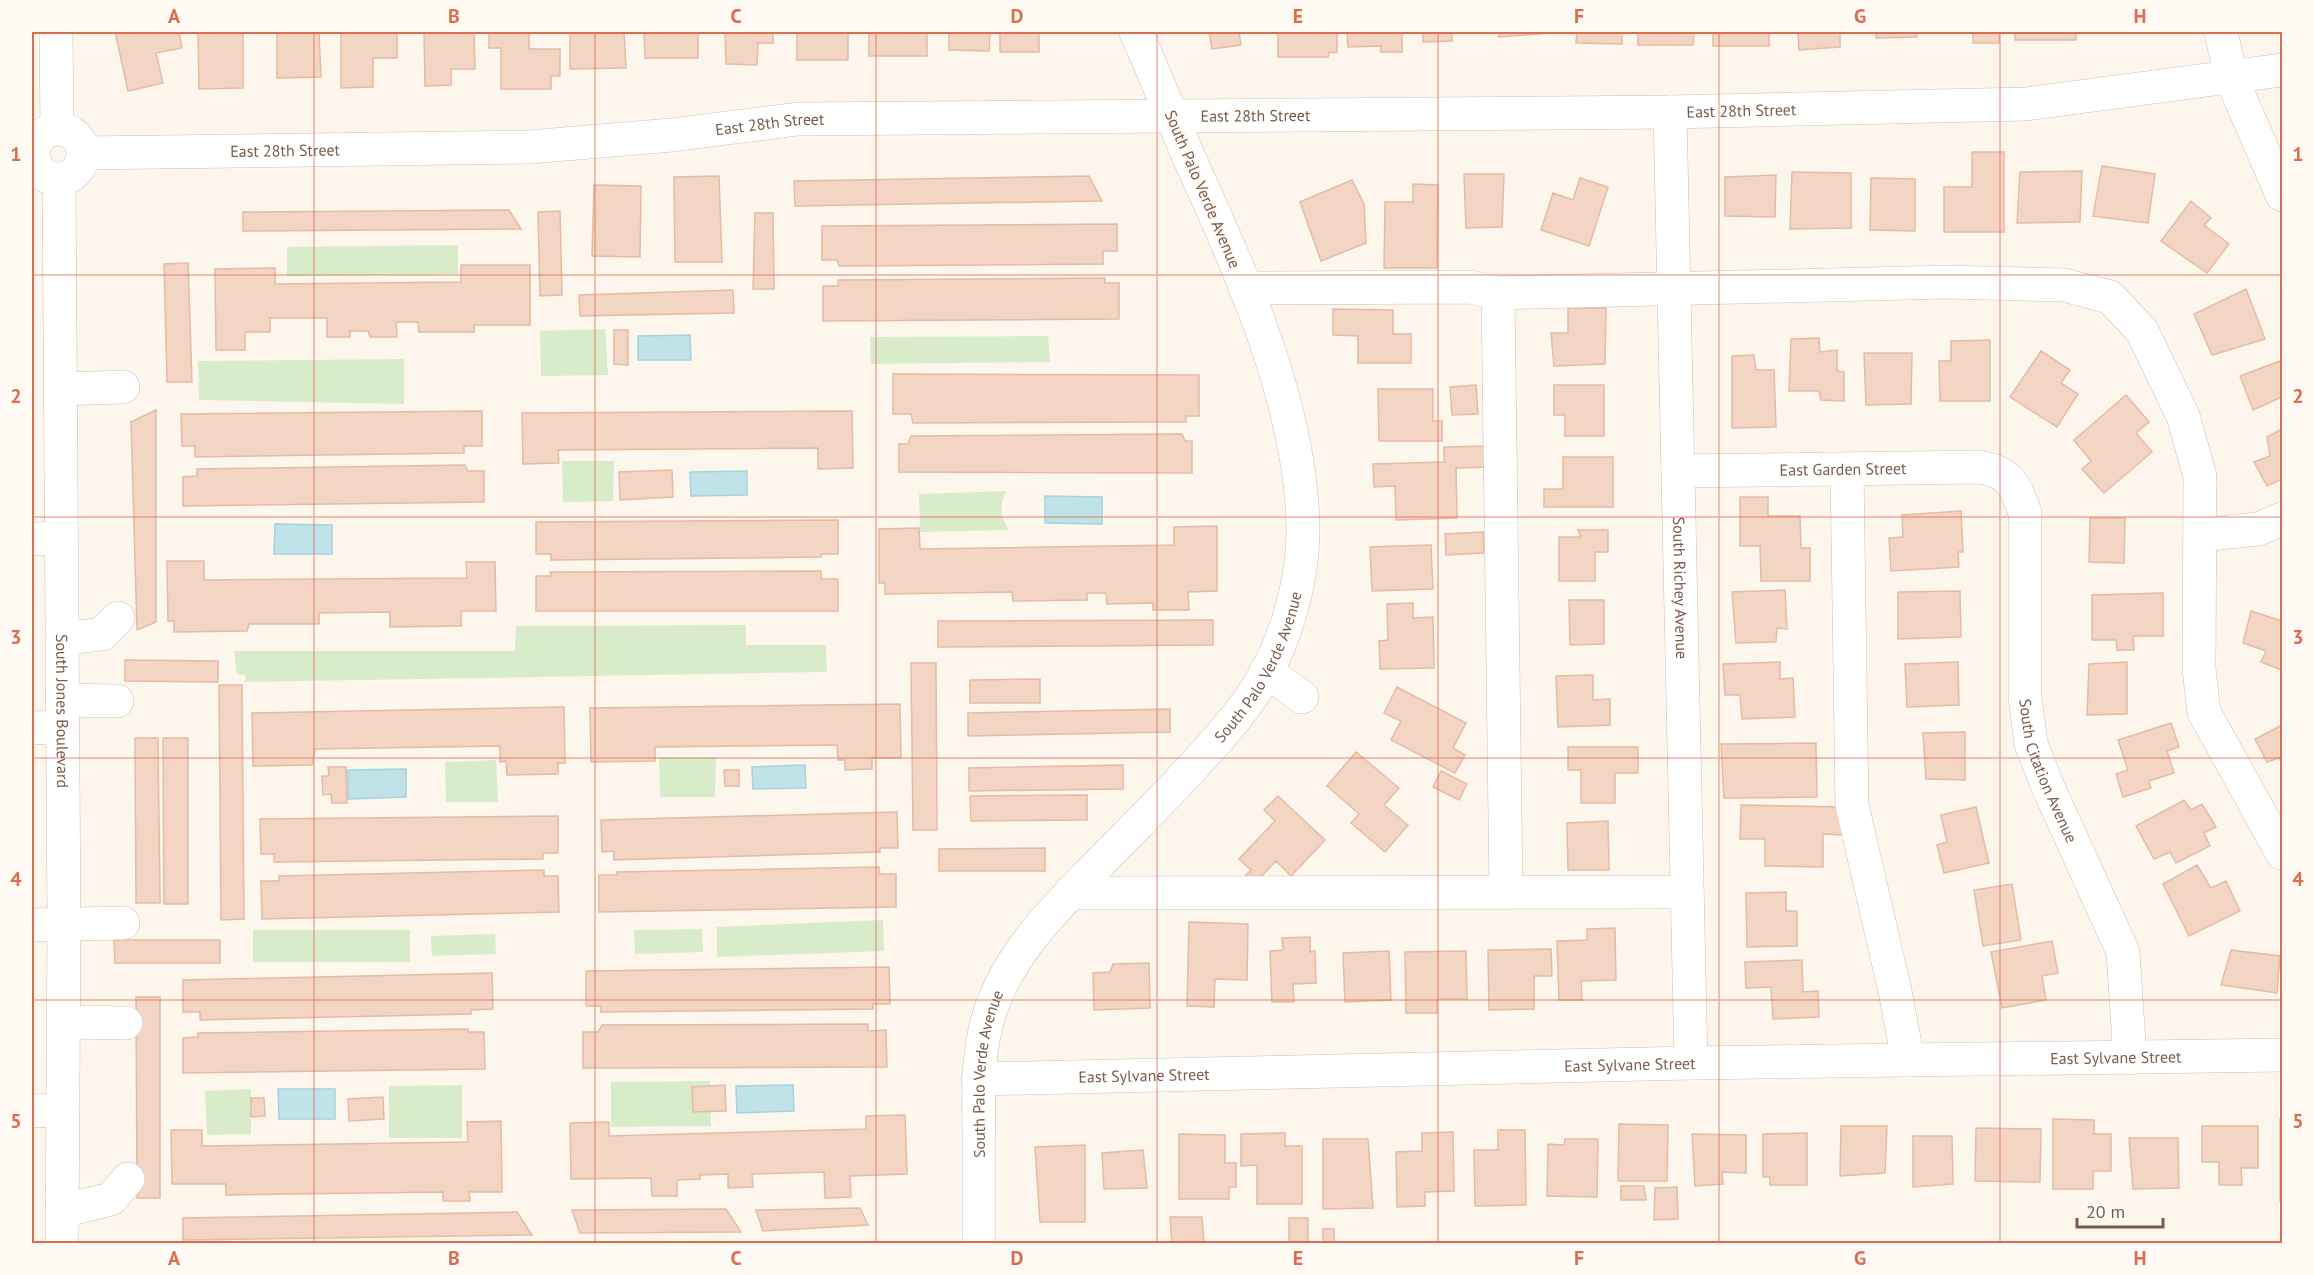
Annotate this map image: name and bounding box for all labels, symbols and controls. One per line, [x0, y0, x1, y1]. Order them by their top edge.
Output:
text: A [168, 3, 181, 29]
text: B [448, 3, 460, 29]
text: C [730, 3, 742, 29]
text: D [1011, 3, 1024, 29]
text: E [1293, 3, 1303, 29]
text: F [1574, 3, 1584, 29]
text: G [1854, 3, 1866, 29]
text: H [2133, 3, 2147, 29]
street label: East 28th Street [1686, 99, 1797, 122]
street label: East 28th Street [1200, 105, 1311, 126]
street label: South Palo Verde Avenue [1161, 107, 1245, 271]
street label: East 28th Street [714, 109, 825, 139]
street label: East 28th Street [230, 140, 341, 161]
text: 1 [10, 141, 22, 167]
text: 1 [2292, 141, 2304, 167]
text: 2 [10, 383, 22, 409]
text: 2 [2292, 383, 2304, 409]
street label: East Garden Street [1779, 458, 1907, 480]
street label: South Richey Avenue [1669, 516, 1692, 659]
street label: South Palo Verde Avenue [1210, 589, 1306, 746]
text: 3 [10, 624, 22, 650]
text: 3 [2292, 624, 2304, 650]
street label: South Jones Boulevard [52, 634, 73, 788]
street label: South Citation Avenue [2015, 698, 2082, 846]
text: 4 [10, 866, 22, 892]
text: 4 [2292, 866, 2304, 892]
street label: South Palo Verde Avenue [969, 987, 1007, 1158]
street label: East Sylvane Street [2050, 1046, 2182, 1068]
street label: East Sylvane Street [1564, 1053, 1696, 1076]
street label: East Sylvane Street [1078, 1064, 1210, 1087]
text: 5 [10, 1108, 22, 1134]
text: 5 [2292, 1108, 2304, 1134]
scale bar [2077, 1191, 2162, 1229]
text: 20 m [2086, 1200, 2125, 1223]
text: A [168, 1245, 181, 1271]
text: B [448, 1245, 460, 1271]
text: C [730, 1245, 742, 1271]
text: D [1011, 1245, 1024, 1271]
text: E [1293, 1245, 1303, 1271]
text: F [1574, 1245, 1584, 1271]
text: G [1854, 1245, 1866, 1271]
text: H [2133, 1245, 2147, 1271]

